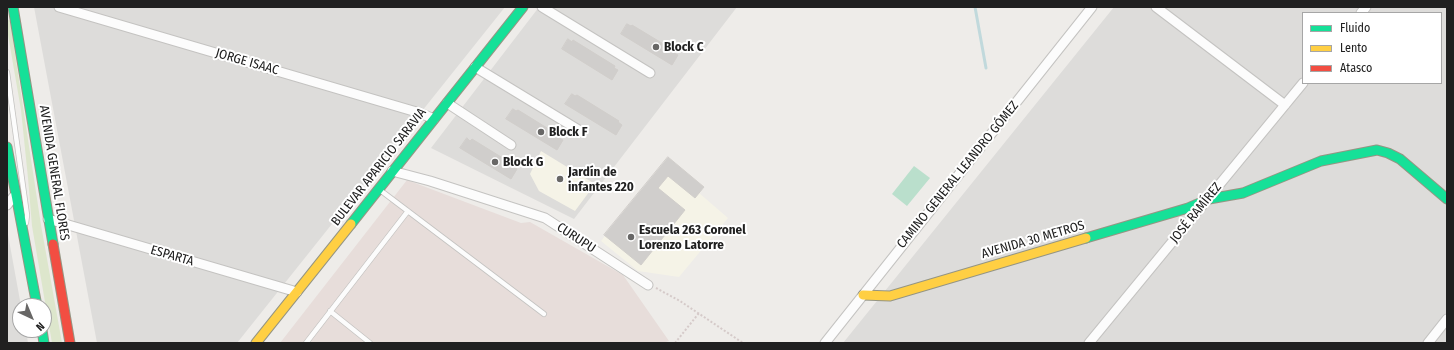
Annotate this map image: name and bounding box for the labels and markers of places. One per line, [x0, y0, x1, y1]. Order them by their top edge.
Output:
place label: Block C [664, 39, 703, 55]
marker: Block C [651, 42, 661, 52]
place label: Block F [549, 124, 587, 140]
marker: Block F [536, 127, 546, 137]
place label: Block G [503, 154, 543, 170]
marker: Block G [490, 157, 500, 167]
place label: Jardín de infantes 220 [568, 164, 634, 195]
marker: Jardín de infantes 220 [555, 174, 565, 184]
place label: Escuela 263 Coronel Lorenzo Latorre [639, 222, 746, 253]
marker: Escuela 263 Coronel Lorenzo Latorre [626, 232, 636, 242]

